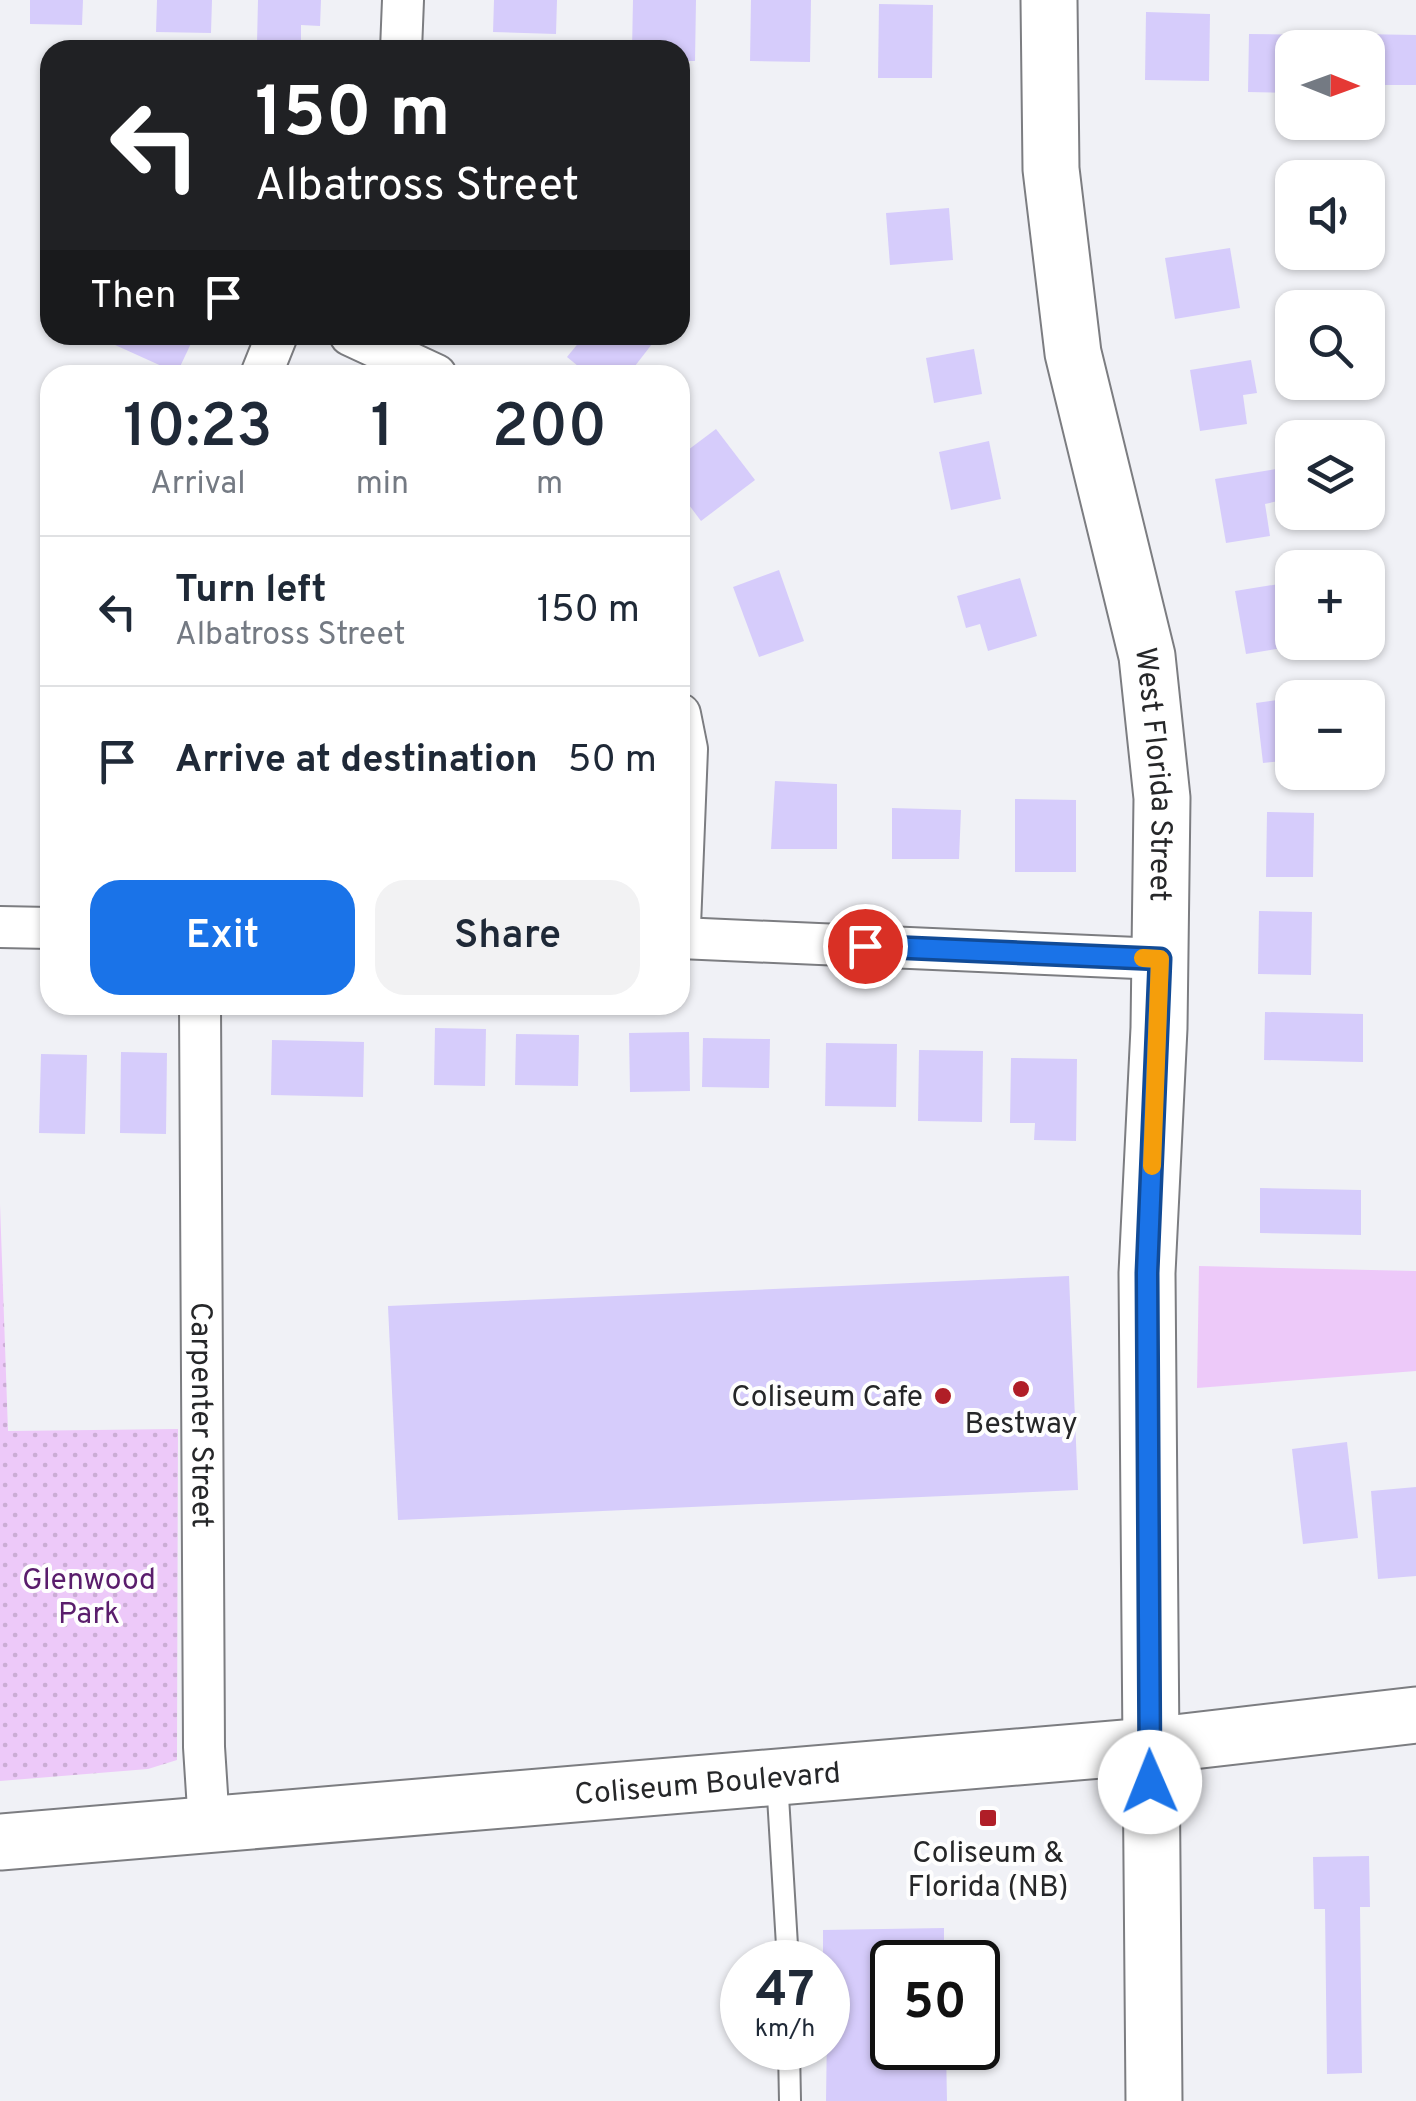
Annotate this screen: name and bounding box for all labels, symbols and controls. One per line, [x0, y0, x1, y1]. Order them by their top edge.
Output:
north arrow [1275, 30, 1385, 140]
map controls [1275, 30, 1385, 790]
text: 150 m [255, 72, 450, 161]
icon: left [90, 80, 220, 210]
text: Albatross Street [255, 159, 579, 216]
button: sound [1275, 160, 1385, 270]
icon: arrive [196, 270, 251, 325]
text: Then [90, 273, 176, 322]
button: search [1275, 290, 1385, 400]
text: 10:23 [123, 392, 273, 468]
text: 1 [371, 392, 394, 468]
text: 200 [492, 392, 607, 468]
button: layers [1275, 420, 1385, 530]
text: Arrival [150, 465, 246, 505]
text: min [356, 465, 409, 505]
text: m [536, 465, 563, 505]
button: + [1275, 550, 1385, 660]
text: Turn left [175, 567, 327, 616]
icon: left [90, 584, 145, 639]
text: 150 m [537, 587, 640, 636]
text: Albatross Street [175, 616, 406, 656]
street label: West Florida Street [1125, 645, 1178, 902]
button: − [1275, 680, 1385, 790]
icon: arrive [90, 734, 145, 789]
text: Arrive at destination [175, 737, 538, 786]
text: 50 m [568, 737, 657, 786]
button: Exit [90, 880, 355, 995]
button: Share [375, 880, 640, 995]
pin [823, 904, 908, 989]
icon: arrive [838, 919, 893, 974]
street label: Carpenter Street [181, 1302, 219, 1528]
marker: Bestway [1010, 1378, 1032, 1400]
place label: Coliseum Cafe [731, 1380, 923, 1417]
marker: Coliseum Cafe [932, 1385, 954, 1407]
place label: Bestway [964, 1407, 1078, 1444]
park label: Glenwood Park [22, 1563, 156, 1634]
position arrow [1098, 1730, 1202, 1834]
street label: Coliseum Boulevard [573, 1756, 842, 1815]
marker: Coliseum & Florida (NB) [977, 1807, 999, 1829]
place label: Coliseum & Florida (NB) [907, 1836, 1069, 1907]
speed limit sign: 50 [870, 1940, 1000, 2070]
text: 47 [756, 1961, 814, 2024]
text: km/h [755, 2014, 815, 2046]

